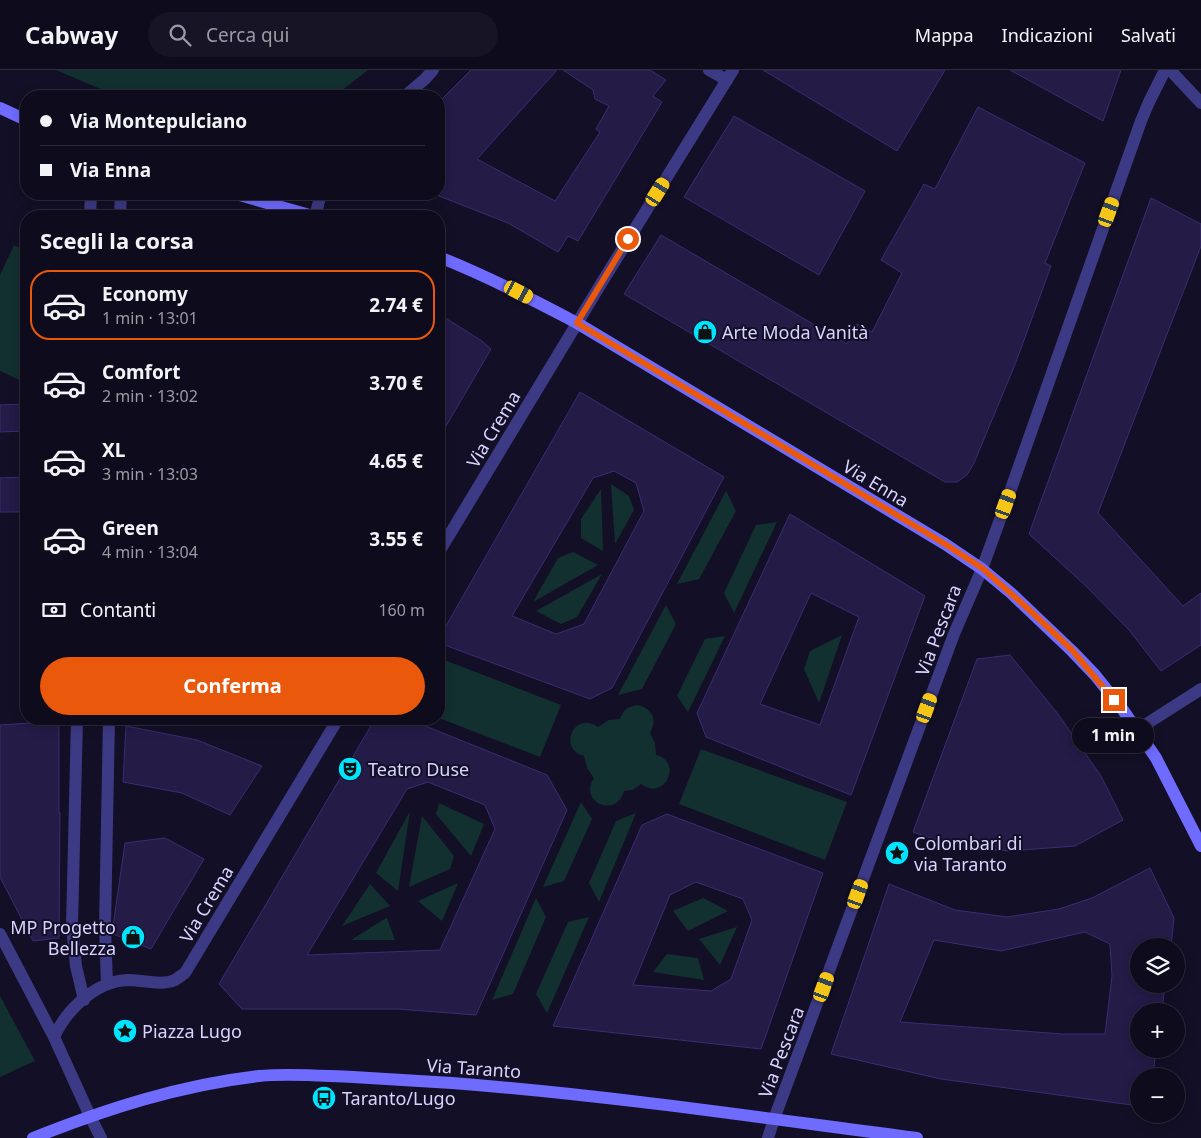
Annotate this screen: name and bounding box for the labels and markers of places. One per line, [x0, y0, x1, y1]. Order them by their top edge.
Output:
shop icon: Arte Moda Vanità [692, 319, 718, 345]
place label: Arte Moda Vanità [722, 320, 868, 344]
theatre icon: Teatro Duse [337, 756, 363, 782]
place label: Teatro Duse [368, 757, 469, 781]
place label: Colombari di via Taranto [914, 831, 1022, 876]
place icon: Colombari di via Taranto [884, 840, 910, 866]
place label: MP Progetto Bellezza [10, 915, 116, 960]
shop icon: MP Progetto Bellezza [120, 924, 146, 950]
place icon: Piazza Lugo [112, 1018, 138, 1044]
place label: Piazza Lugo [142, 1019, 242, 1043]
bus stop icon: Taranto/Lugo [311, 1085, 337, 1111]
place label: Taranto/Lugo [342, 1086, 456, 1110]

